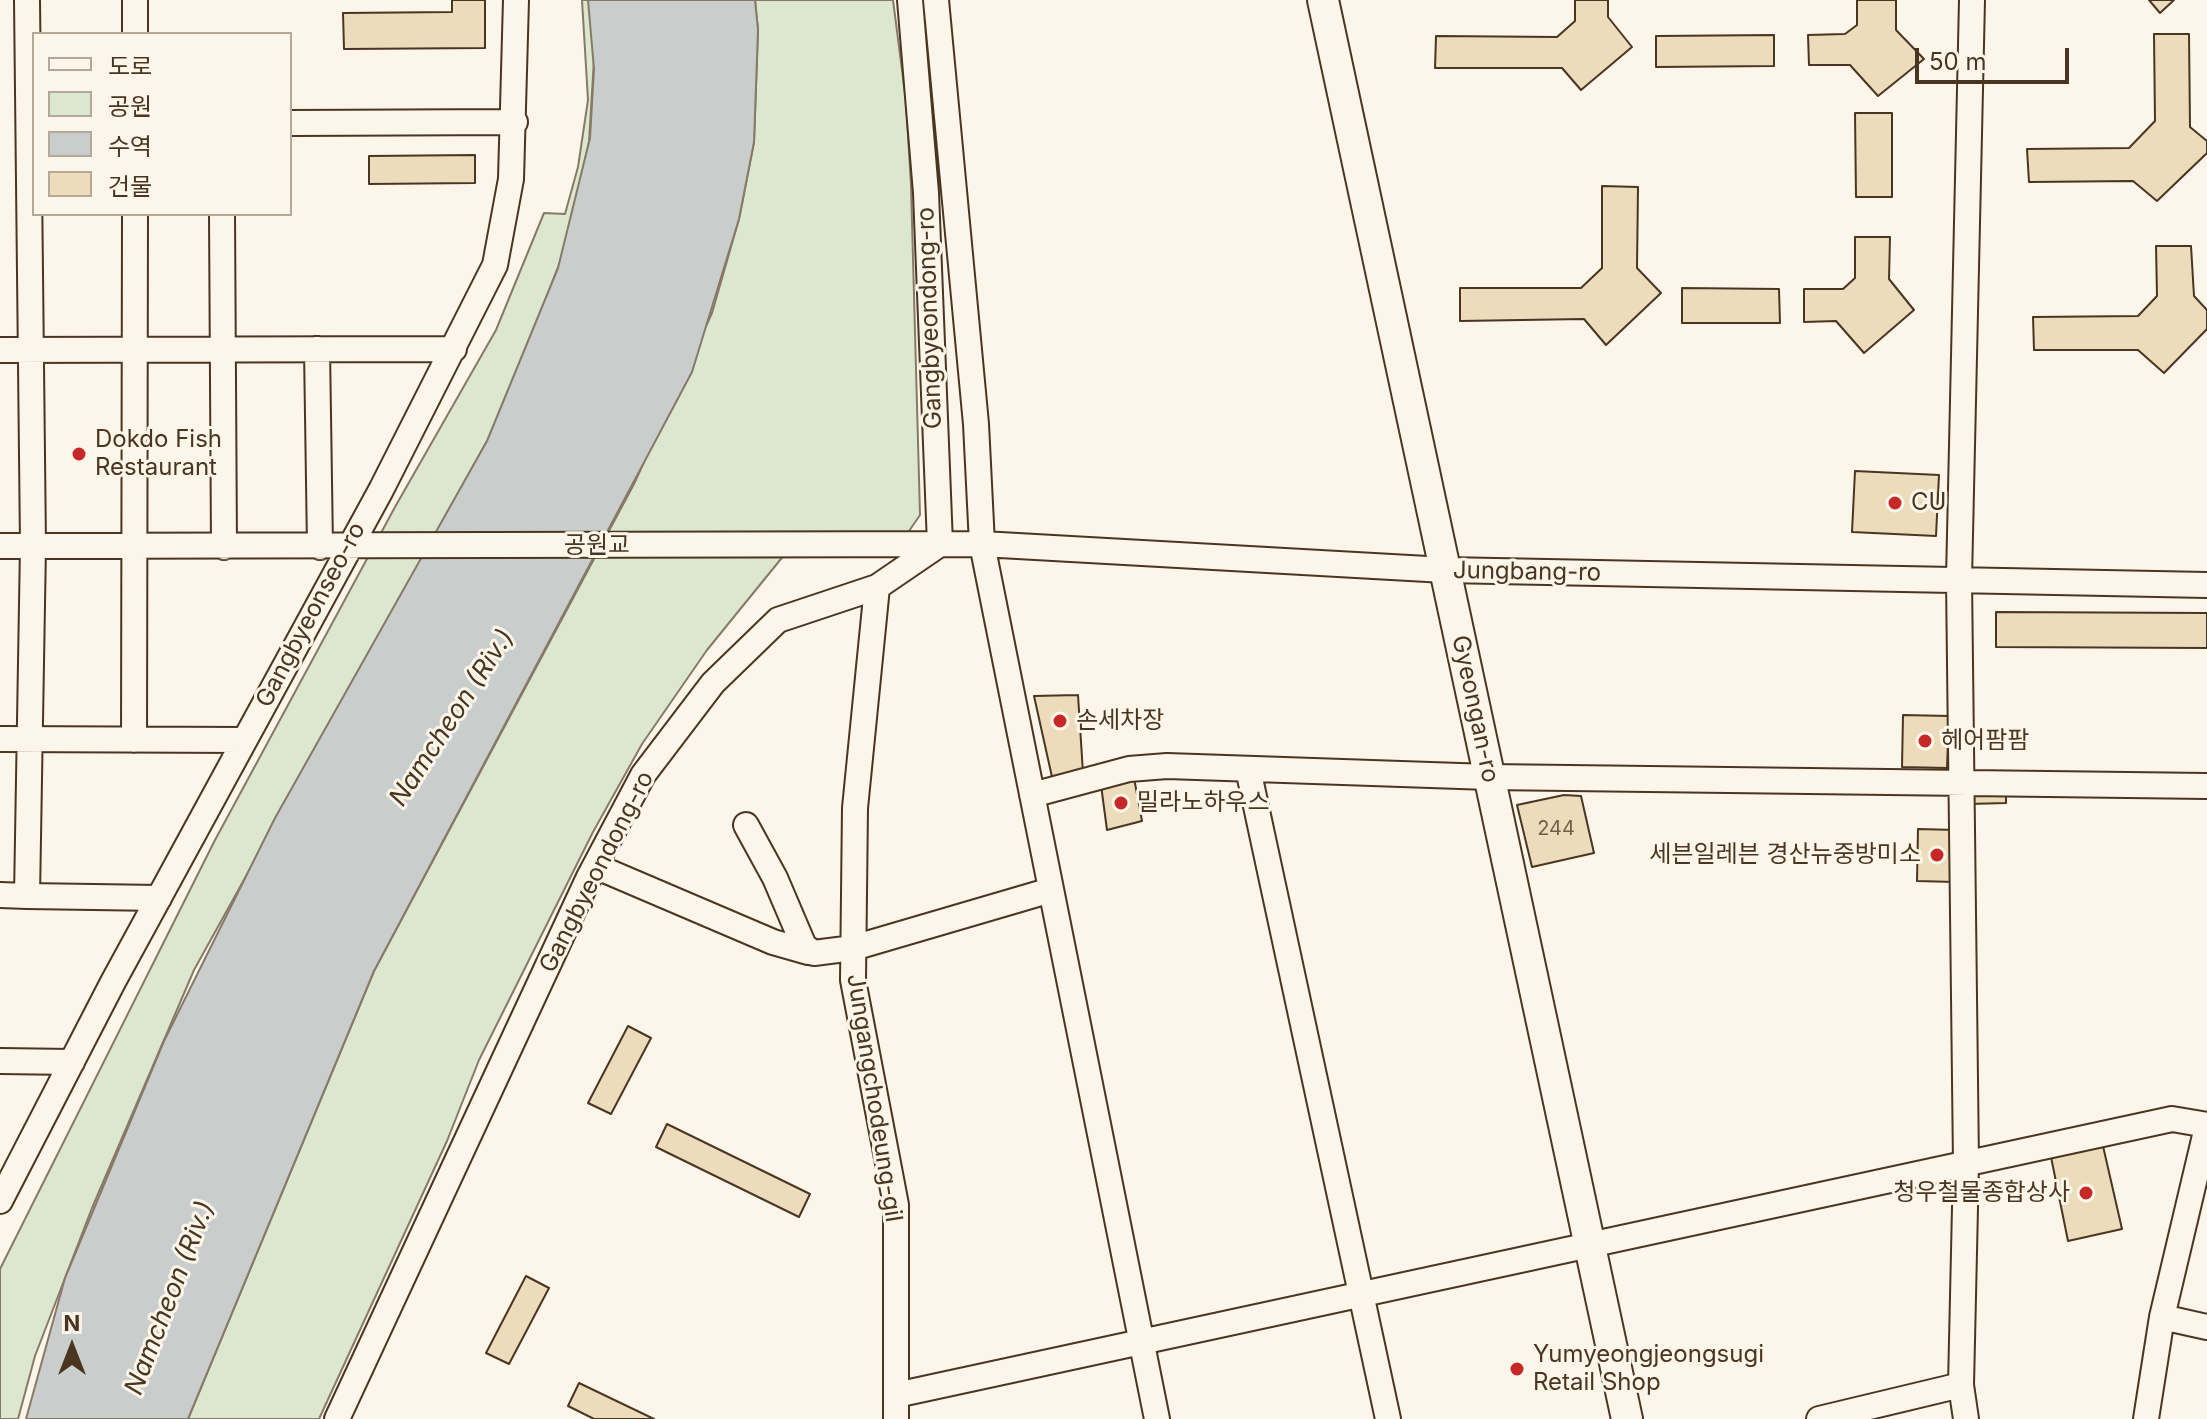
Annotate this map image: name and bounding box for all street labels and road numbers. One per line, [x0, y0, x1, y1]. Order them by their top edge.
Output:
street label: Gangbyeondong-ro [912, 206, 948, 430]
street label: Gangbyeonseo-ro [250, 518, 372, 712]
street label: 공원교 [564, 532, 630, 560]
street label: Jungbang-ro [1453, 556, 1601, 588]
street label: Gyeongan-ro [1445, 633, 1505, 785]
street label: Gangbyeondong-ro [534, 766, 660, 978]
street label: Jungangchodeung-gil [840, 972, 908, 1224]

